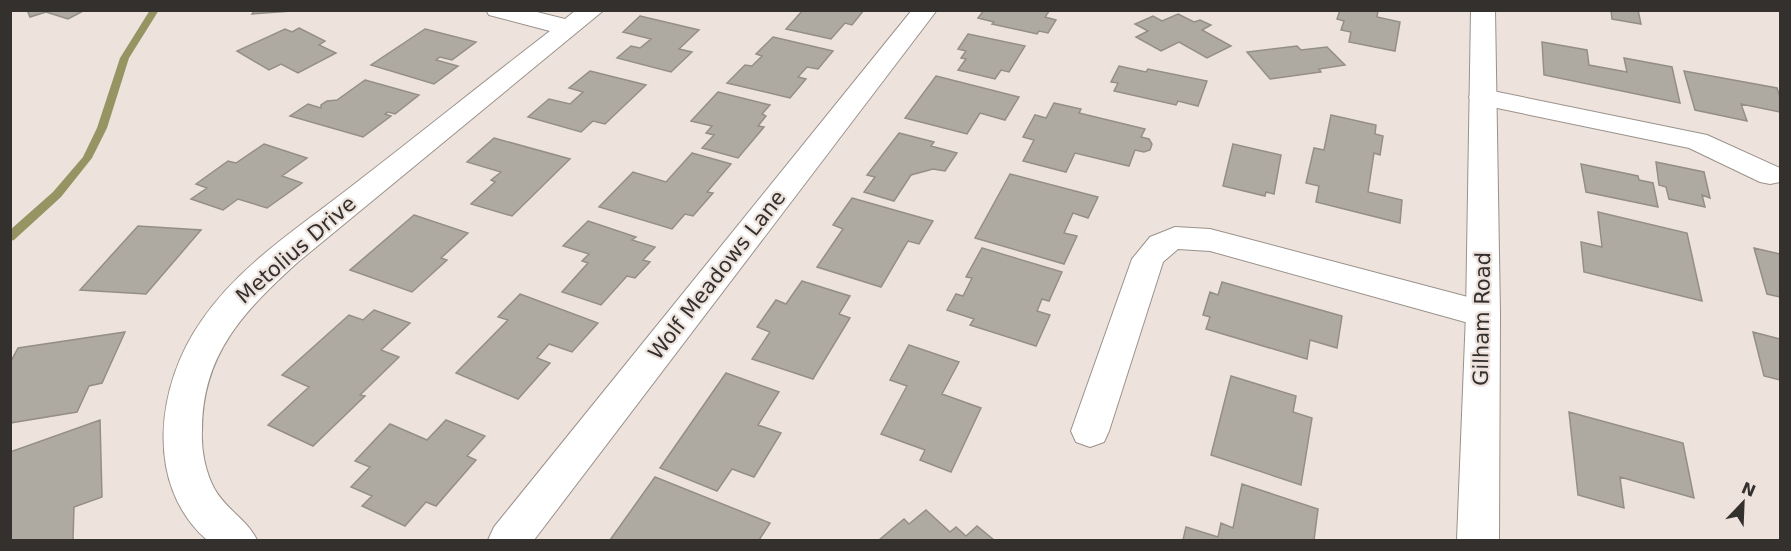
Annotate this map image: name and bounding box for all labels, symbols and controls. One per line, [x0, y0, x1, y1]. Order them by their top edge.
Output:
street label: Wolf Meadows Lane [644, 186, 790, 364]
street label: Metolius Drive [231, 192, 361, 308]
street label: Gilham Road [1469, 252, 1495, 386]
north arrow [1713, 473, 1773, 533]
text: N [1739, 478, 1759, 501]

